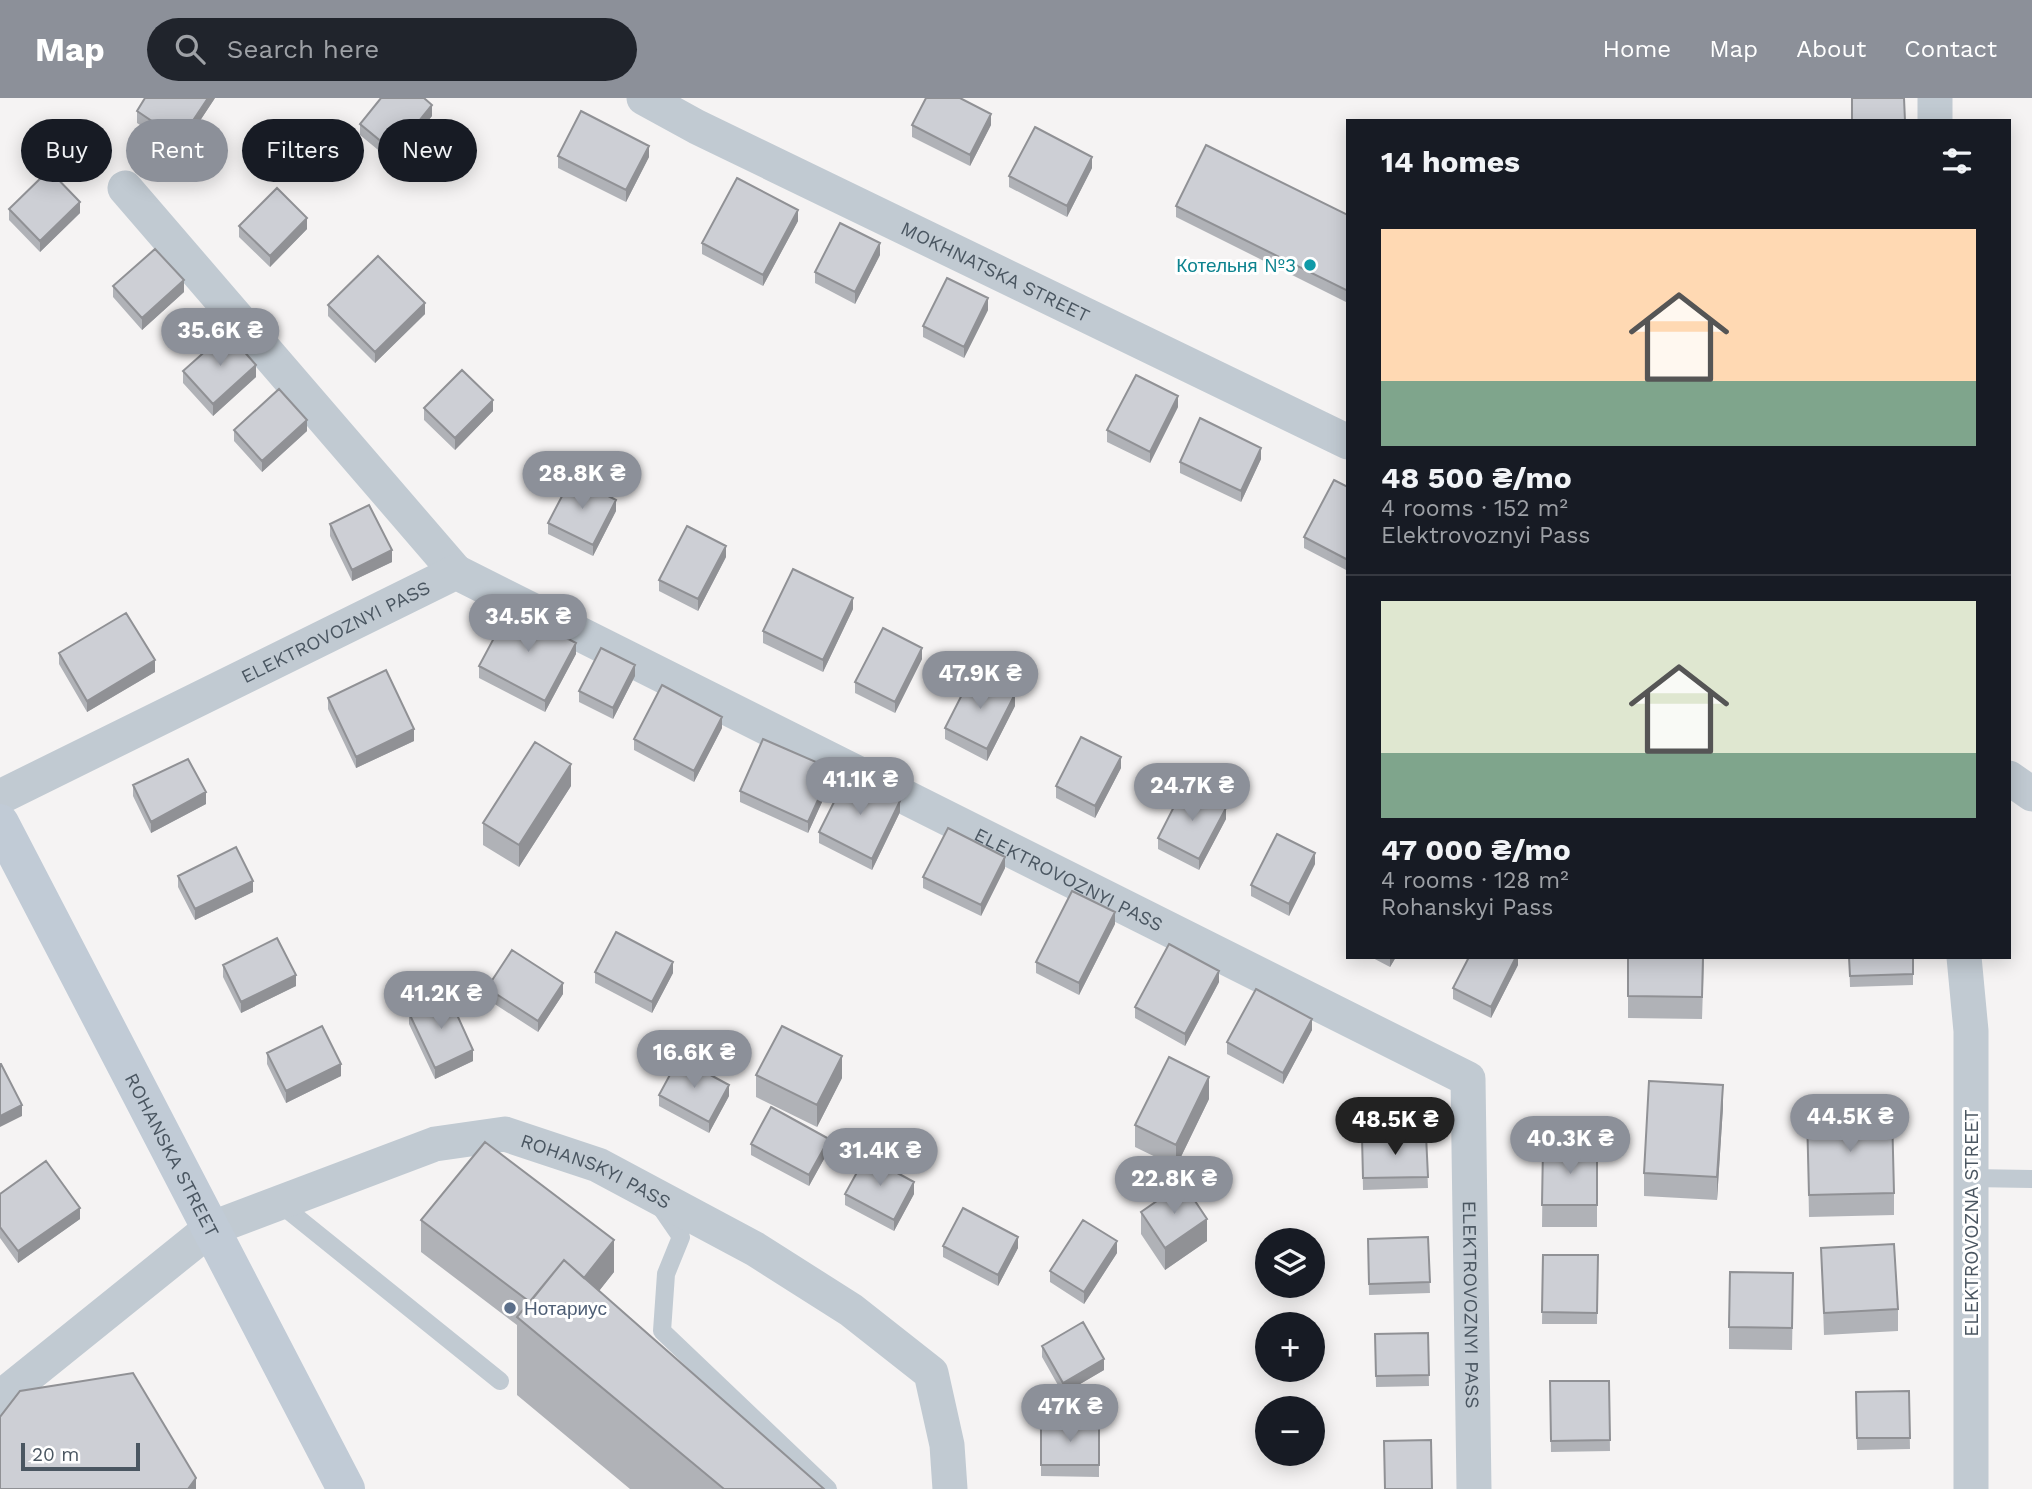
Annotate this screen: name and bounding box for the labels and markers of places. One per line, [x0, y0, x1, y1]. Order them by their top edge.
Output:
place label: Котельня №3 [1176, 254, 1296, 277]
marker: Котельня №3 [1302, 257, 1318, 273]
pin: 35.6K ₴ [155, 308, 285, 368]
pin: 28.8K ₴ [517, 452, 647, 511]
pin: 34.5K ₴ [463, 594, 593, 654]
pin: 47.9K ₴ [915, 652, 1045, 711]
pin: 41.1K ₴ [795, 758, 925, 817]
pin: 24.7K ₴ [1127, 764, 1257, 823]
pin: 41.2K ₴ [376, 972, 506, 1031]
pin: 16.6K ₴ [629, 1030, 759, 1090]
pin: 44.5K ₴ [1785, 1094, 1915, 1154]
pin: 48.5K ₴ [1330, 1098, 1460, 1157]
pin: 40.3K ₴ [1505, 1116, 1635, 1176]
pin: 31.4K ₴ [815, 1128, 945, 1188]
pin: 22.8K ₴ [1109, 1156, 1239, 1216]
place label: Нотариус [524, 1297, 607, 1320]
marker: Нотариус [502, 1300, 518, 1316]
pin: 47K ₴ [1021, 1384, 1119, 1444]

